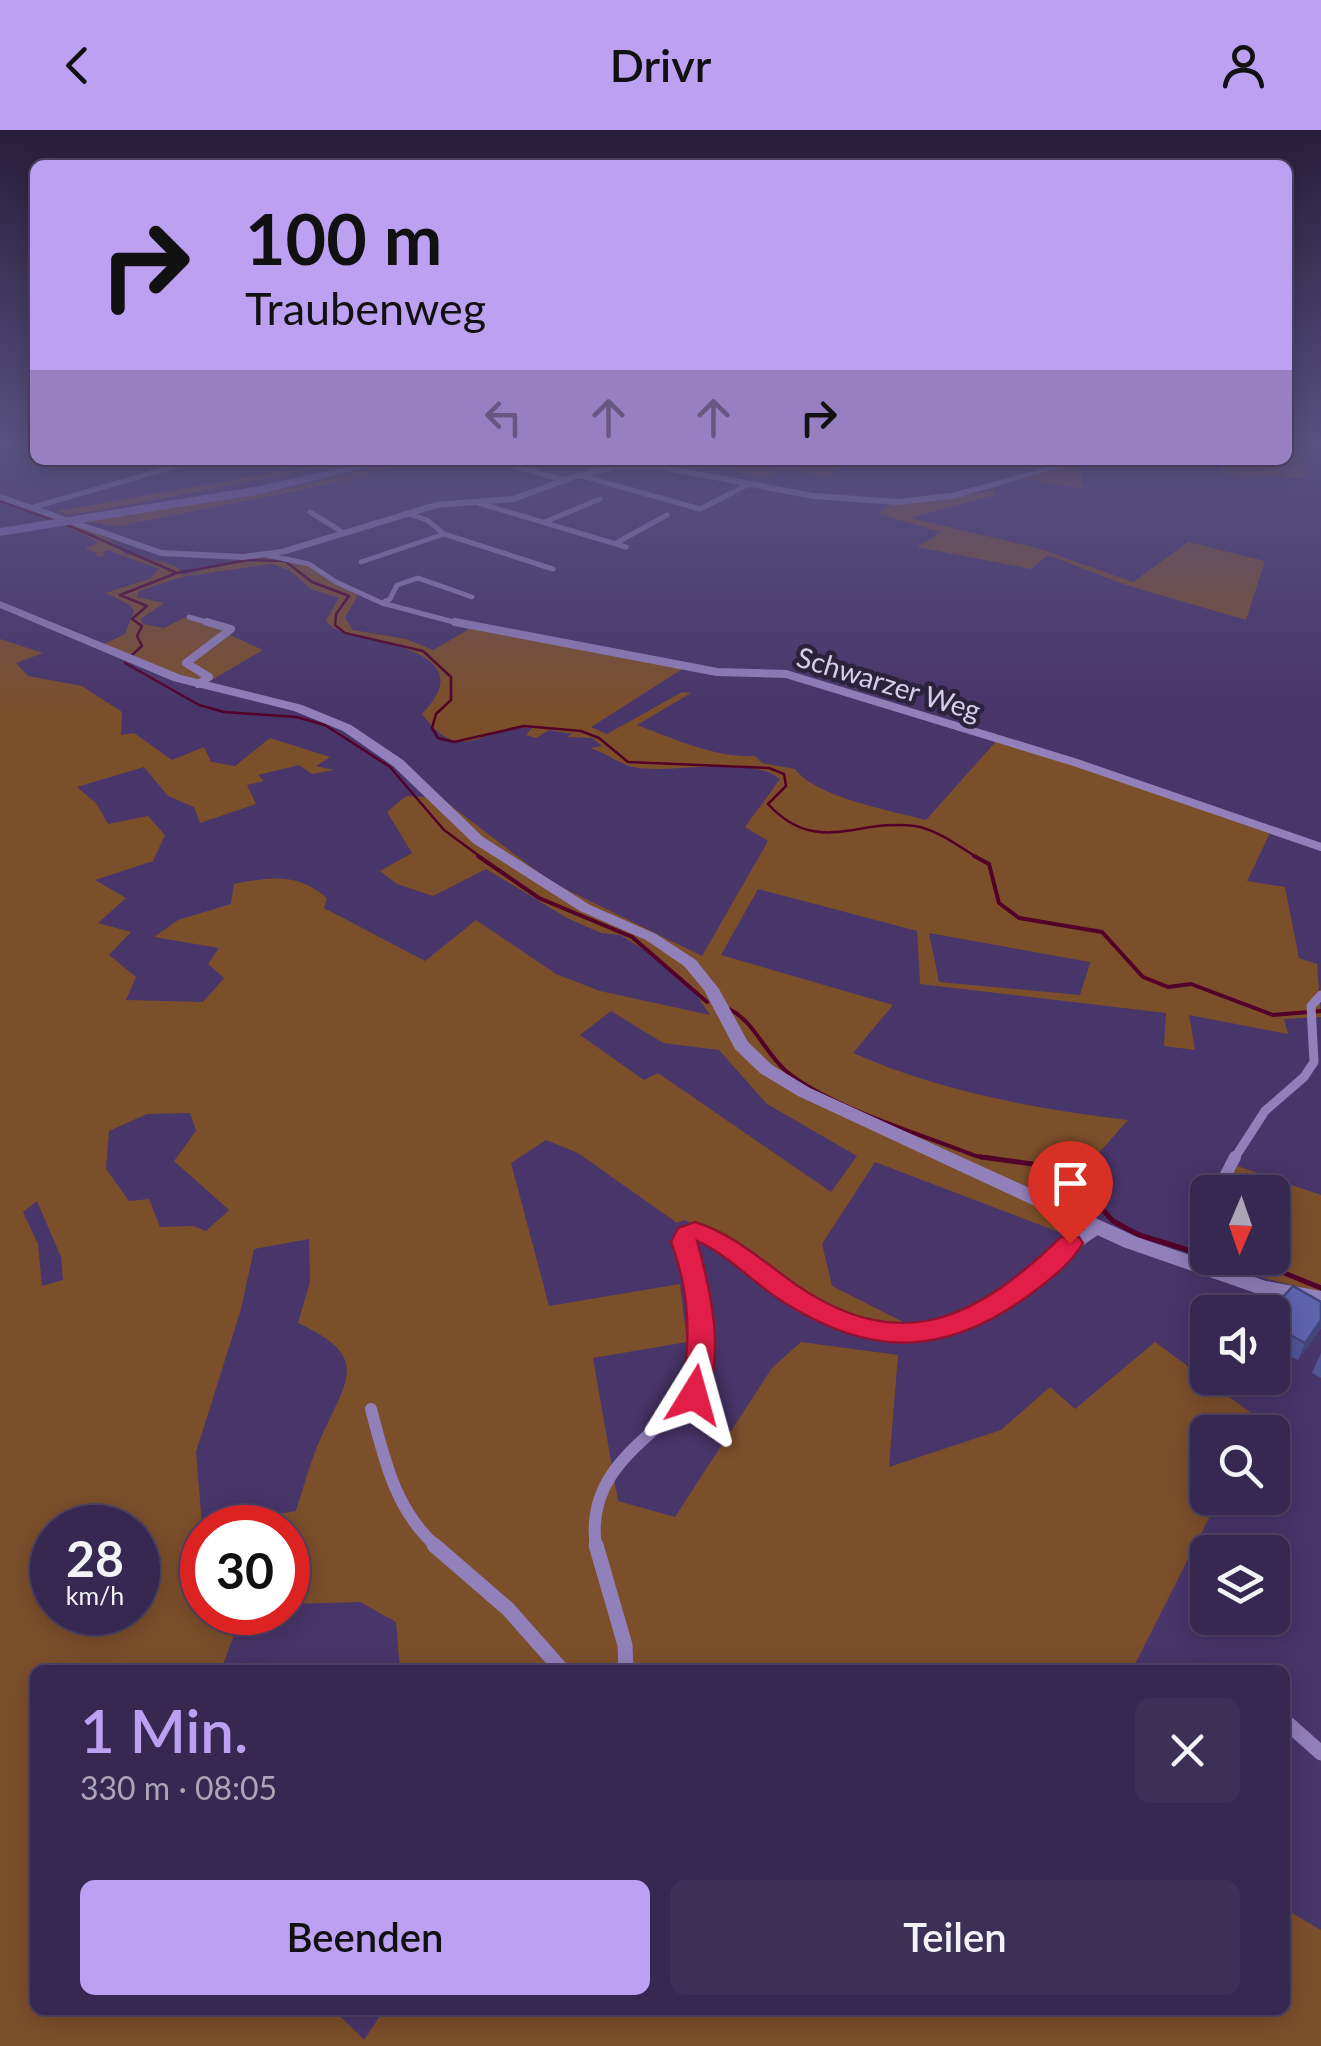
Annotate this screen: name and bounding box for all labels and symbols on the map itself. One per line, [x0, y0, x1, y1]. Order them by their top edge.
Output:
street label: Schwarzer Weg [793, 639, 985, 727]
pin [1028, 1141, 1113, 1244]
north arrow [1190, 1175, 1290, 1275]
position arrow [642, 1343, 746, 1447]
speed limit sign: 30 [180, 1505, 310, 1635]

